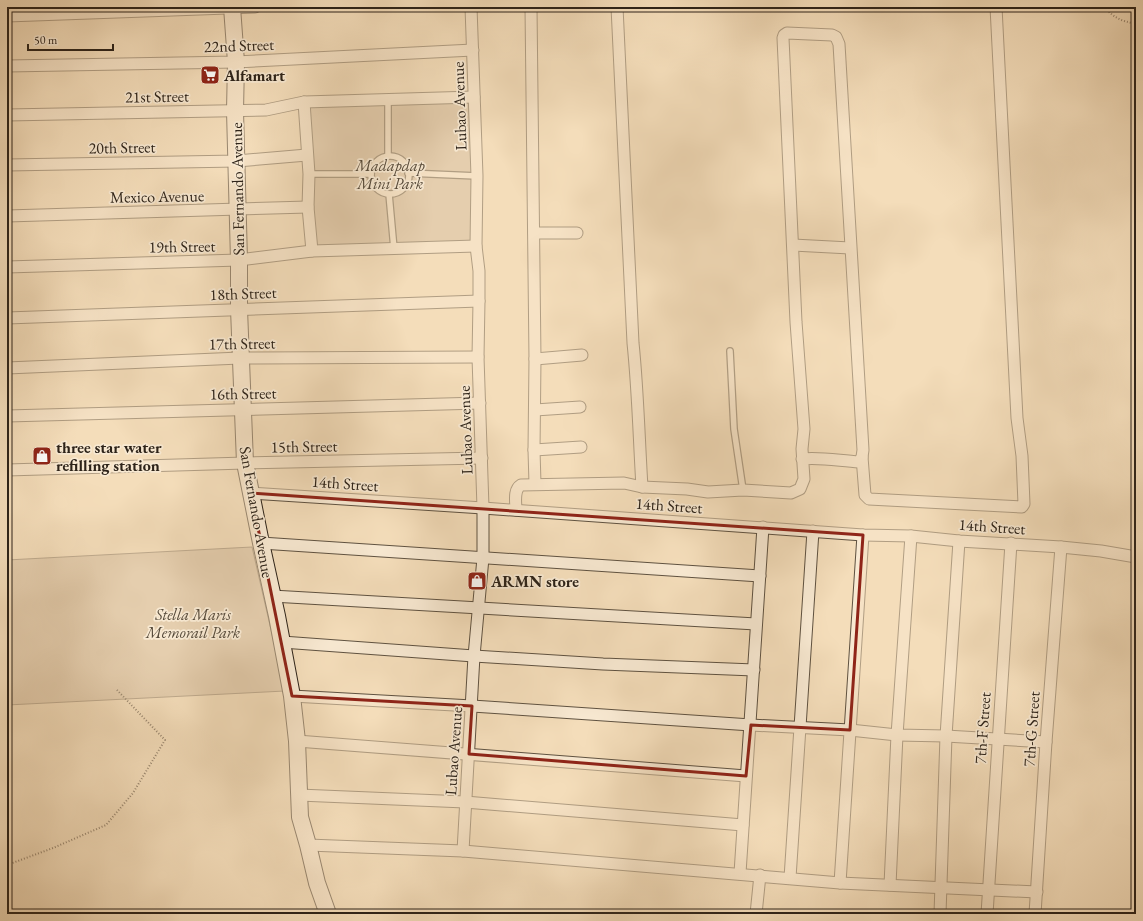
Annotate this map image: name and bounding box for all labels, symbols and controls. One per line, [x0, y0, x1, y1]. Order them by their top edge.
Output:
scale bar [28, 26, 113, 52]
text: 50 m [34, 32, 58, 48]
street label: 22nd Street [204, 34, 274, 57]
street label: Lubao Avenue [447, 61, 472, 151]
supermarket icon: Alfamart [199, 64, 221, 86]
place label: Alfamart [223, 65, 285, 86]
street label: 21st Street [125, 85, 189, 108]
street label: San Fernando Avenue [226, 122, 249, 256]
street label: 20th Street [88, 136, 156, 159]
park label: Madapdap Mini Park [354, 155, 425, 194]
street label: Mexico Avenue [110, 185, 204, 208]
street label: 19th Street [148, 235, 216, 258]
street label: 18th Street [209, 282, 277, 305]
street label: 17th Street [208, 332, 276, 355]
street label: 16th Street [209, 382, 277, 405]
street label: Lubao Avenue [453, 385, 478, 475]
street label: 15th Street [270, 435, 338, 458]
place label: three star water refilling station [56, 437, 162, 476]
shop icon: three star water refilling station [31, 445, 53, 467]
street label: San Fernando Avenue [235, 445, 278, 579]
street label: 14th Street [311, 471, 379, 496]
street label: 14th Street [635, 493, 703, 518]
street label: 14th Street [958, 514, 1026, 539]
shop icon: ARMN store [466, 570, 488, 592]
place label: ARMN store [490, 571, 579, 592]
park label: Stella Maris Memorail Park [145, 604, 241, 643]
street label: 7th-F Street [970, 691, 995, 765]
street label: 7th-G Street [1018, 691, 1045, 767]
street label: Lubao Avenue [440, 706, 467, 796]

